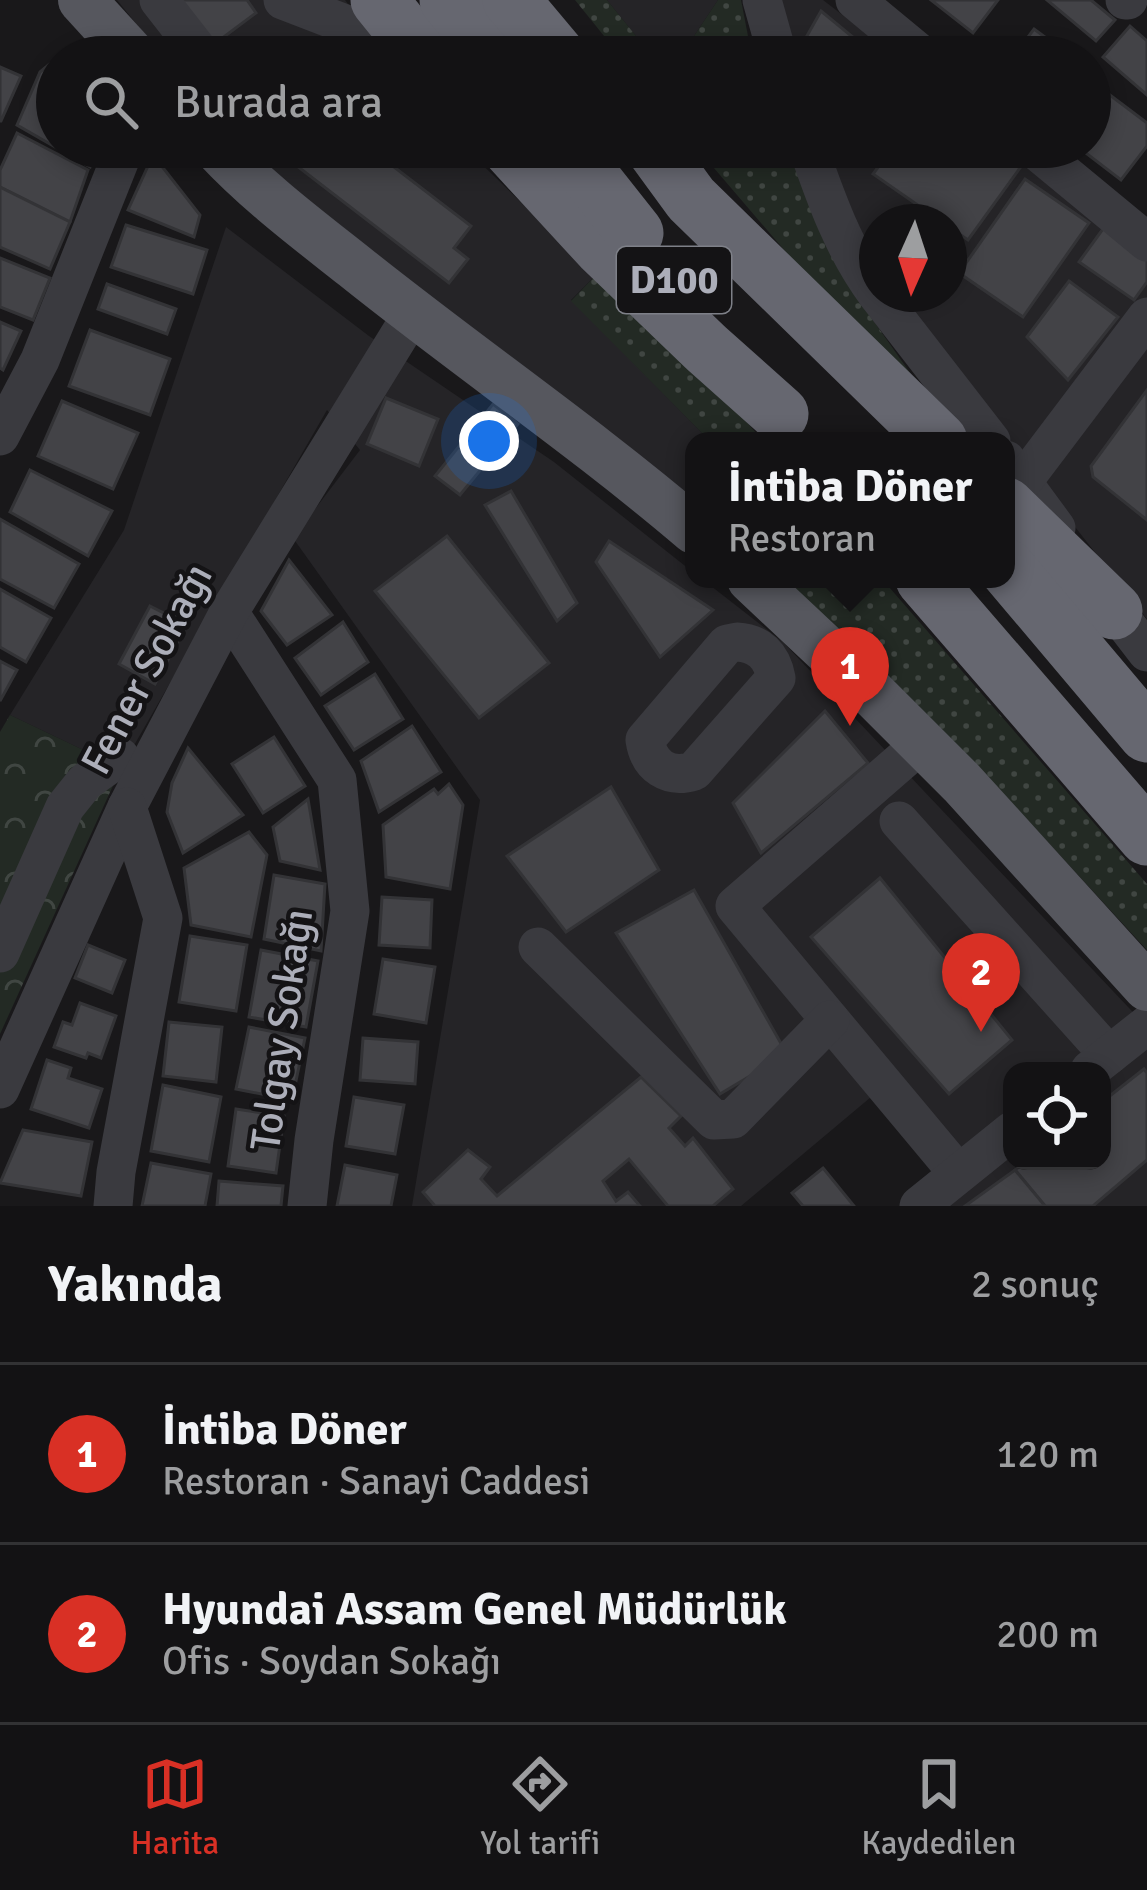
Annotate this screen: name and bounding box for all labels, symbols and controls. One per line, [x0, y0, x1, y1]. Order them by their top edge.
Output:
search box [36, 36, 1111, 168]
icon: search [78, 69, 144, 135]
text: Burada ara [174, 75, 383, 130]
north arrow [859, 204, 967, 312]
road number: D100 [617, 247, 731, 313]
your location [459, 411, 519, 471]
popup [685, 432, 1015, 588]
text: İntiba Döner [728, 459, 972, 514]
text: Restoran [728, 514, 876, 562]
street label: Fener Sokağı [70, 555, 224, 783]
pin: 1 [811, 627, 889, 726]
street label: Tolgay Sokağı [240, 906, 324, 1154]
pin: 2 [942, 933, 1020, 1032]
map controls [1003, 1062, 1111, 1170]
button: locate [1003, 1062, 1111, 1170]
text: Yakında [48, 1253, 222, 1316]
text: 2 sonuç [971, 1260, 1099, 1308]
text: İntiba Döner [162, 1402, 407, 1457]
text: 1 [76, 1430, 98, 1478]
text: 120 m [996, 1430, 1099, 1478]
text: Restoran · Sanayi Caddesi [162, 1457, 590, 1505]
text: Hyundai Assam Genel Müdürlük [162, 1582, 787, 1637]
text: 2 [76, 1610, 98, 1658]
text: 200 m [996, 1610, 1099, 1658]
text: Ofis · Soydan Sokağı [162, 1637, 501, 1685]
tab: Harita [130, 1751, 219, 1864]
tab: Yol tarifi [480, 1751, 600, 1864]
tab: Kaydedilen [861, 1751, 1016, 1864]

